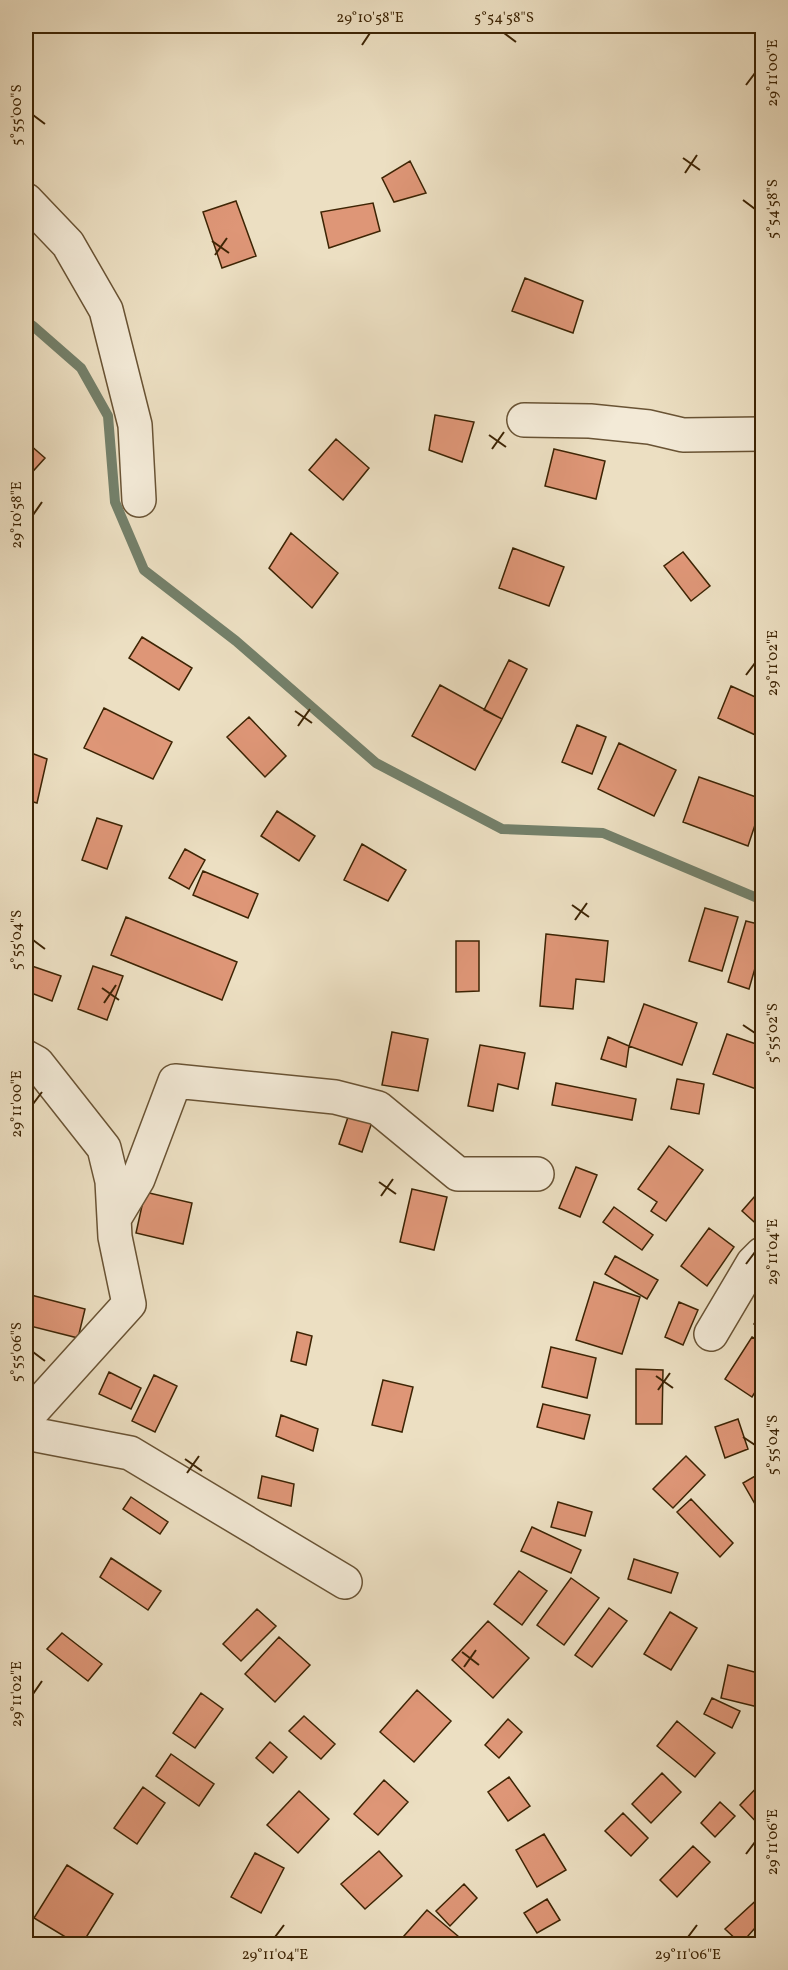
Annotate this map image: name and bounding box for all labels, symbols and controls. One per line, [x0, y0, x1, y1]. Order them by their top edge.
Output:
text: 29°10'58"E [336, 8, 404, 29]
text: 5°54'58"S [474, 8, 534, 29]
text: 29°11'00"E [763, 39, 784, 107]
text: 5°55'00"S [7, 84, 28, 146]
text: 5°54'58"S [763, 179, 784, 239]
text: 29°10'58"E [7, 481, 28, 549]
text: 29°11'02"E [763, 630, 784, 696]
text: 5°55'04"S [7, 910, 28, 970]
text: 5°55'02"S [763, 1003, 784, 1063]
text: 29°11'00"E [7, 1070, 28, 1138]
text: 29°11'04"E [763, 1219, 784, 1285]
text: 5°55'06"S [7, 1322, 28, 1382]
text: 5°55'04"S [763, 1415, 784, 1475]
text: 29°11'02"E [7, 1661, 28, 1727]
text: 29°11'06"E [763, 1809, 784, 1875]
text: 29°11'04"E [242, 1945, 308, 1966]
text: 29°11'06"E [655, 1945, 721, 1966]

